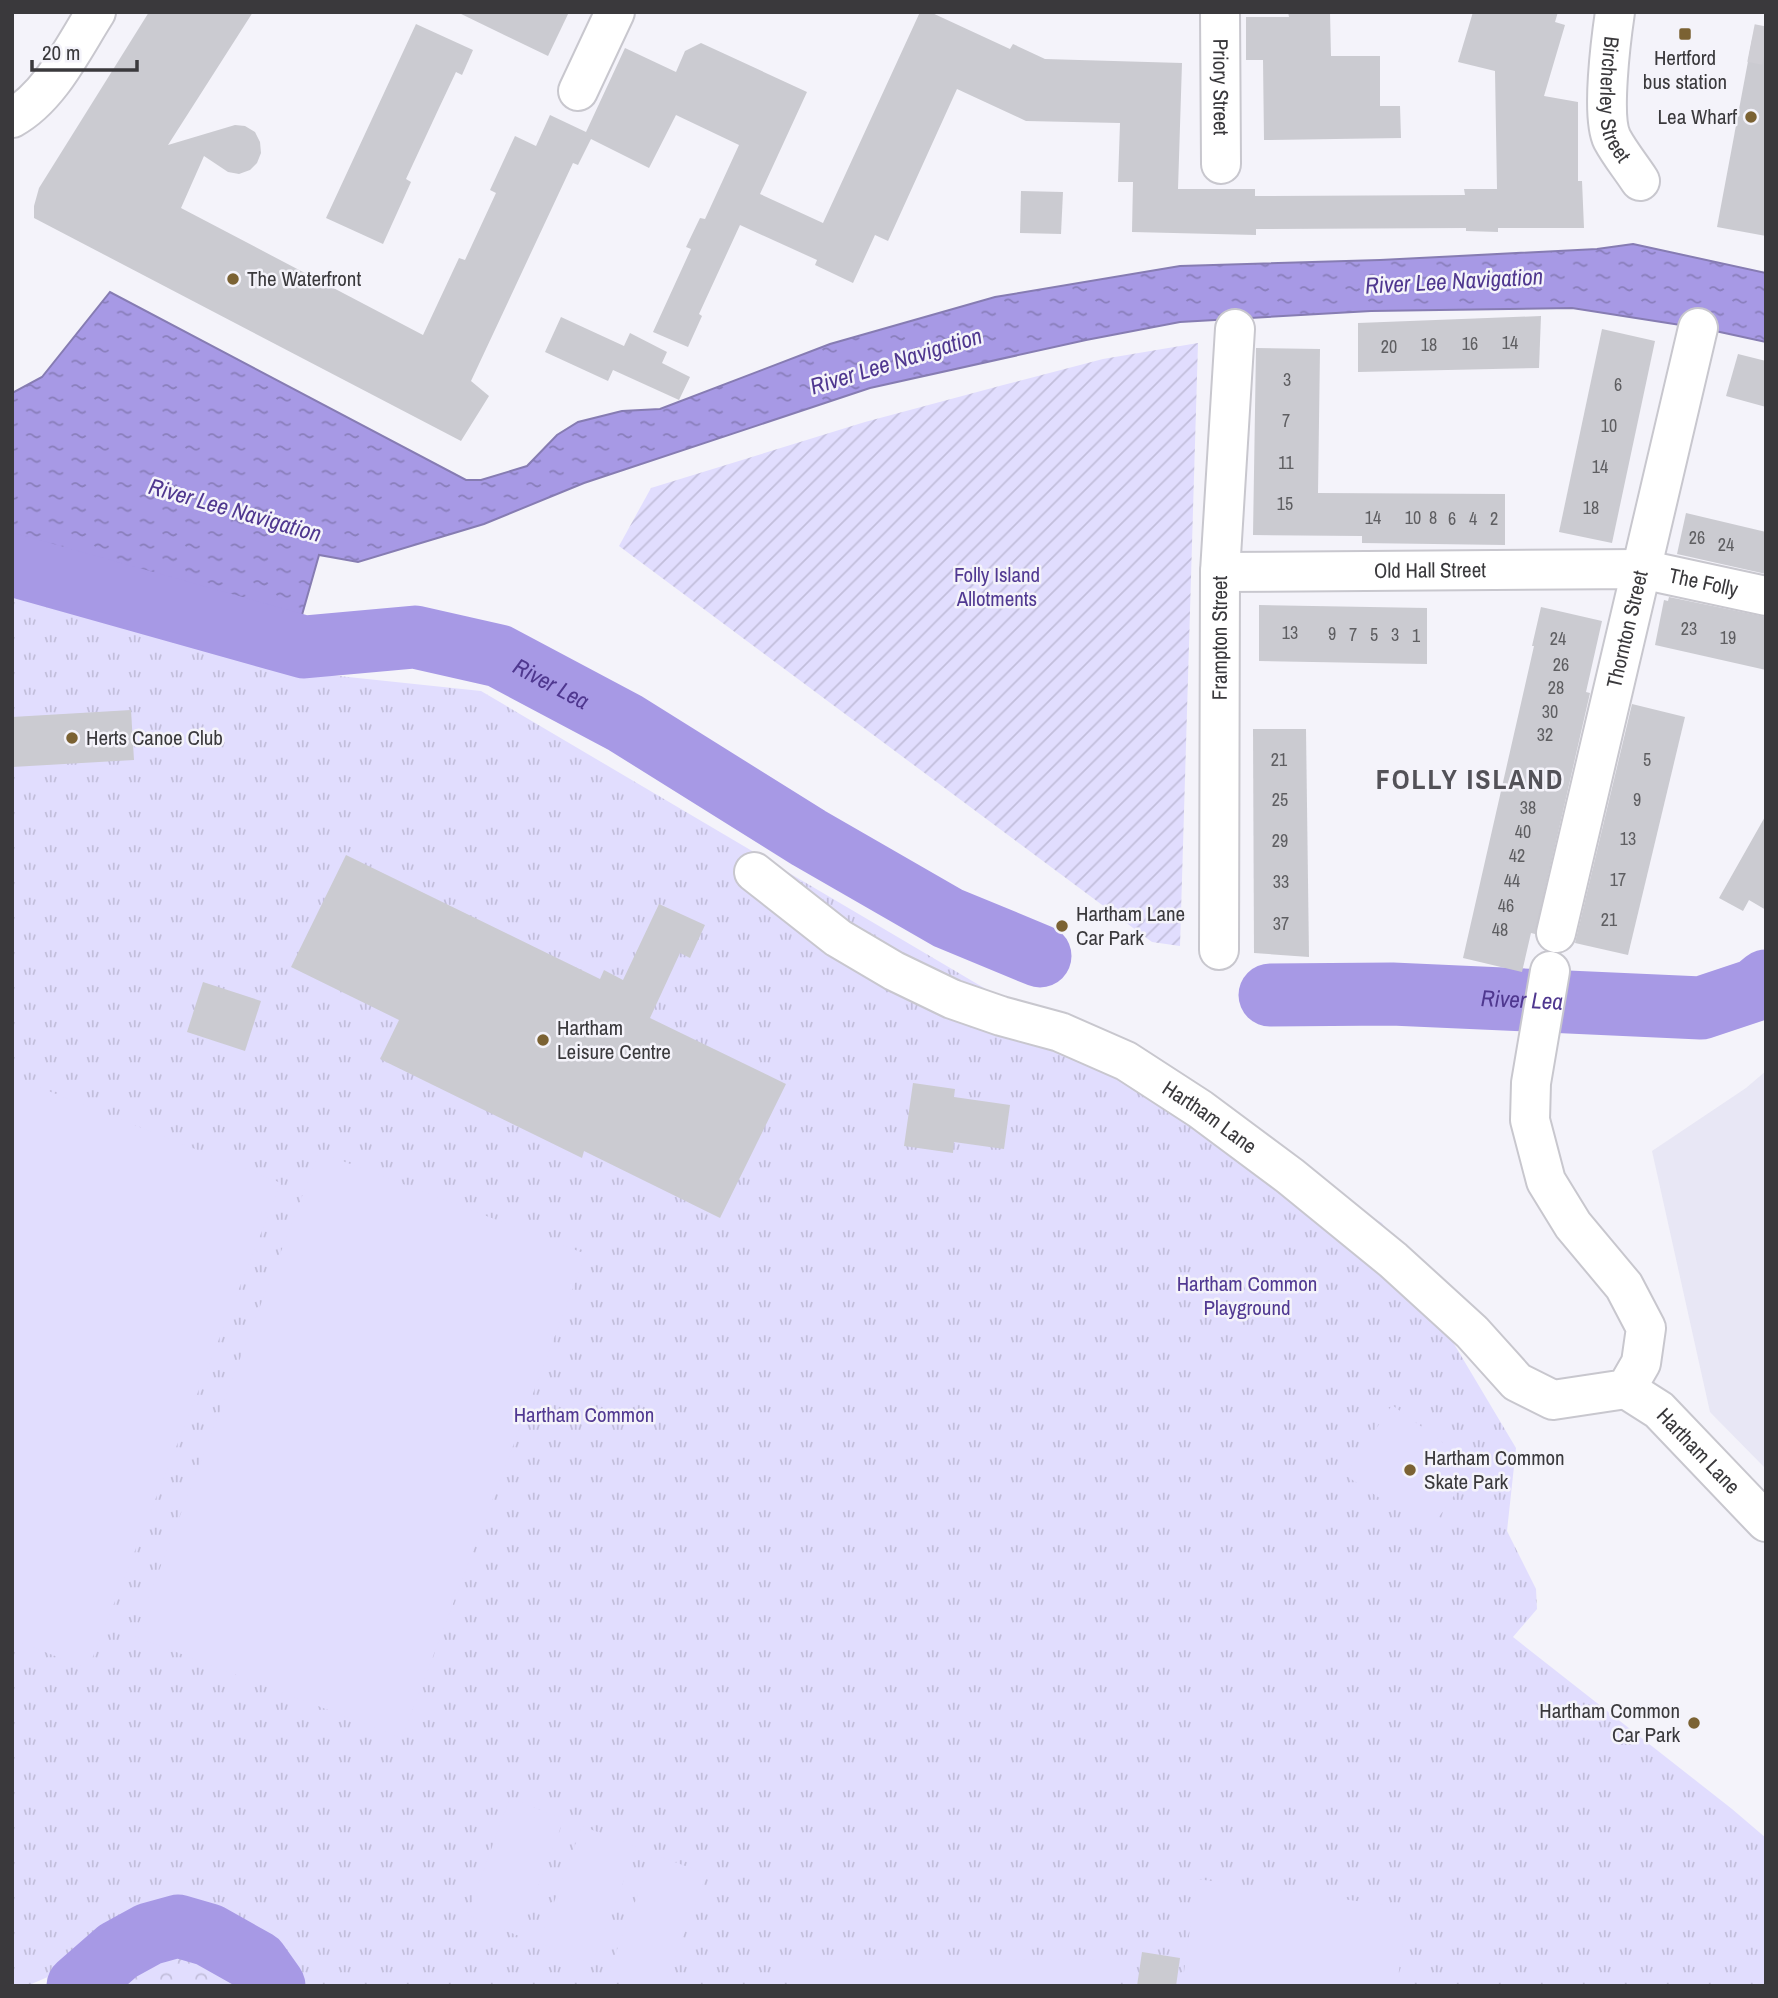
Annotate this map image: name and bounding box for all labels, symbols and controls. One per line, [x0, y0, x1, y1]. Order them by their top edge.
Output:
marker: Hertford bus station [1677, 26, 1693, 42]
scale bar [32, 28, 136, 72]
street label: Bircherley Street [1593, 35, 1638, 168]
text: 20 m [42, 38, 80, 67]
street label: Priory Street [1206, 39, 1236, 136]
place label: Hertford bus station [1643, 43, 1727, 96]
place label: Lea Wharf [1658, 102, 1737, 131]
marker: Lea Wharf [1743, 109, 1759, 125]
water label: River Lee Navigation [1364, 260, 1544, 301]
place label: The Waterfront [247, 264, 361, 293]
marker: The Waterfront [225, 271, 241, 287]
water label: River Lee Navigation [806, 320, 986, 401]
house number: 14 [1502, 330, 1518, 355]
house number: 16 [1462, 331, 1478, 356]
house number: 18 [1421, 332, 1437, 357]
house number: 20 [1381, 334, 1397, 359]
house number: 3 [1283, 367, 1291, 392]
house number: 6 [1614, 372, 1622, 397]
house number: 7 [1282, 408, 1290, 433]
house number: 10 [1601, 413, 1617, 438]
house number: 11 [1278, 450, 1294, 475]
house number: 14 [1592, 454, 1608, 479]
water label: River Lee Navigation [145, 470, 325, 549]
house number: 15 [1277, 491, 1293, 516]
house number: 18 [1583, 495, 1599, 520]
house number: 14 [1365, 505, 1381, 530]
house number: 10 [1405, 505, 1421, 530]
house number: 8 [1429, 505, 1437, 530]
house number: 6 [1448, 506, 1456, 531]
house number: 4 [1469, 506, 1477, 531]
house number: 2 [1490, 506, 1498, 531]
house number: 26 [1689, 525, 1705, 550]
house number: 24 [1718, 532, 1734, 557]
street label: Old Hall Street [1374, 555, 1486, 585]
park label: Folly Island Allotments [954, 560, 1040, 613]
street label: The Folly [1666, 560, 1741, 604]
street label: Thornton Street [1599, 567, 1655, 691]
street label: Frampton Street [1205, 576, 1234, 700]
house number: 23 [1681, 616, 1697, 641]
house number: 13 [1282, 620, 1298, 645]
house number: 9 [1328, 621, 1336, 646]
house number: 7 [1349, 622, 1357, 647]
house number: 5 [1370, 622, 1378, 647]
house number: 3 [1391, 622, 1399, 647]
house number: 1 [1412, 623, 1421, 648]
house number: 19 [1720, 625, 1736, 650]
house number: 24 [1550, 626, 1566, 651]
water label: River Lea [508, 650, 595, 716]
house number: 26 [1553, 652, 1569, 677]
house number: 28 [1548, 675, 1564, 700]
house number: 30 [1542, 699, 1558, 724]
house number: 32 [1537, 722, 1553, 747]
place label: Herts Canoe Club [86, 723, 223, 752]
marker: Herts Canoe Club [64, 730, 80, 746]
house number: 21 [1271, 747, 1288, 772]
house number: 5 [1643, 747, 1651, 772]
district label: FOLLY ISLAND [1376, 760, 1564, 798]
house number: 25 [1272, 787, 1288, 812]
house number: 9 [1633, 787, 1641, 812]
house number: 38 [1520, 795, 1536, 820]
house number: 40 [1515, 819, 1531, 844]
house number: 13 [1620, 826, 1636, 851]
house number: 29 [1272, 828, 1288, 853]
house number: 42 [1509, 843, 1525, 868]
house number: 17 [1610, 867, 1626, 892]
house number: 44 [1504, 868, 1520, 893]
house number: 33 [1273, 869, 1289, 894]
house number: 46 [1498, 893, 1514, 918]
place label: Hartham Lane Car Park [1076, 899, 1185, 952]
house number: 21 [1601, 907, 1618, 932]
house number: 37 [1273, 911, 1289, 936]
house number: 48 [1492, 917, 1508, 942]
marker: Hartham Lane Car Park [1054, 918, 1070, 934]
water label: River Lea [1480, 982, 1563, 1017]
place label: Hartham Leisure Centre [557, 1013, 671, 1066]
marker: Hartham Leisure Centre [535, 1032, 551, 1048]
street label: Hartham Lane [1157, 1074, 1263, 1160]
park label: Hartham Common Playground [1177, 1269, 1317, 1322]
park label: Hartham Common [514, 1400, 654, 1429]
street label: Hartham Lane [1650, 1401, 1747, 1500]
place label: Hartham Common Skate Park [1424, 1443, 1565, 1496]
marker: Hartham Common Skate Park [1402, 1462, 1418, 1478]
place label: Hartham Common Car Park [1539, 1696, 1680, 1749]
marker: Hartham Common Car Park [1686, 1715, 1702, 1731]

